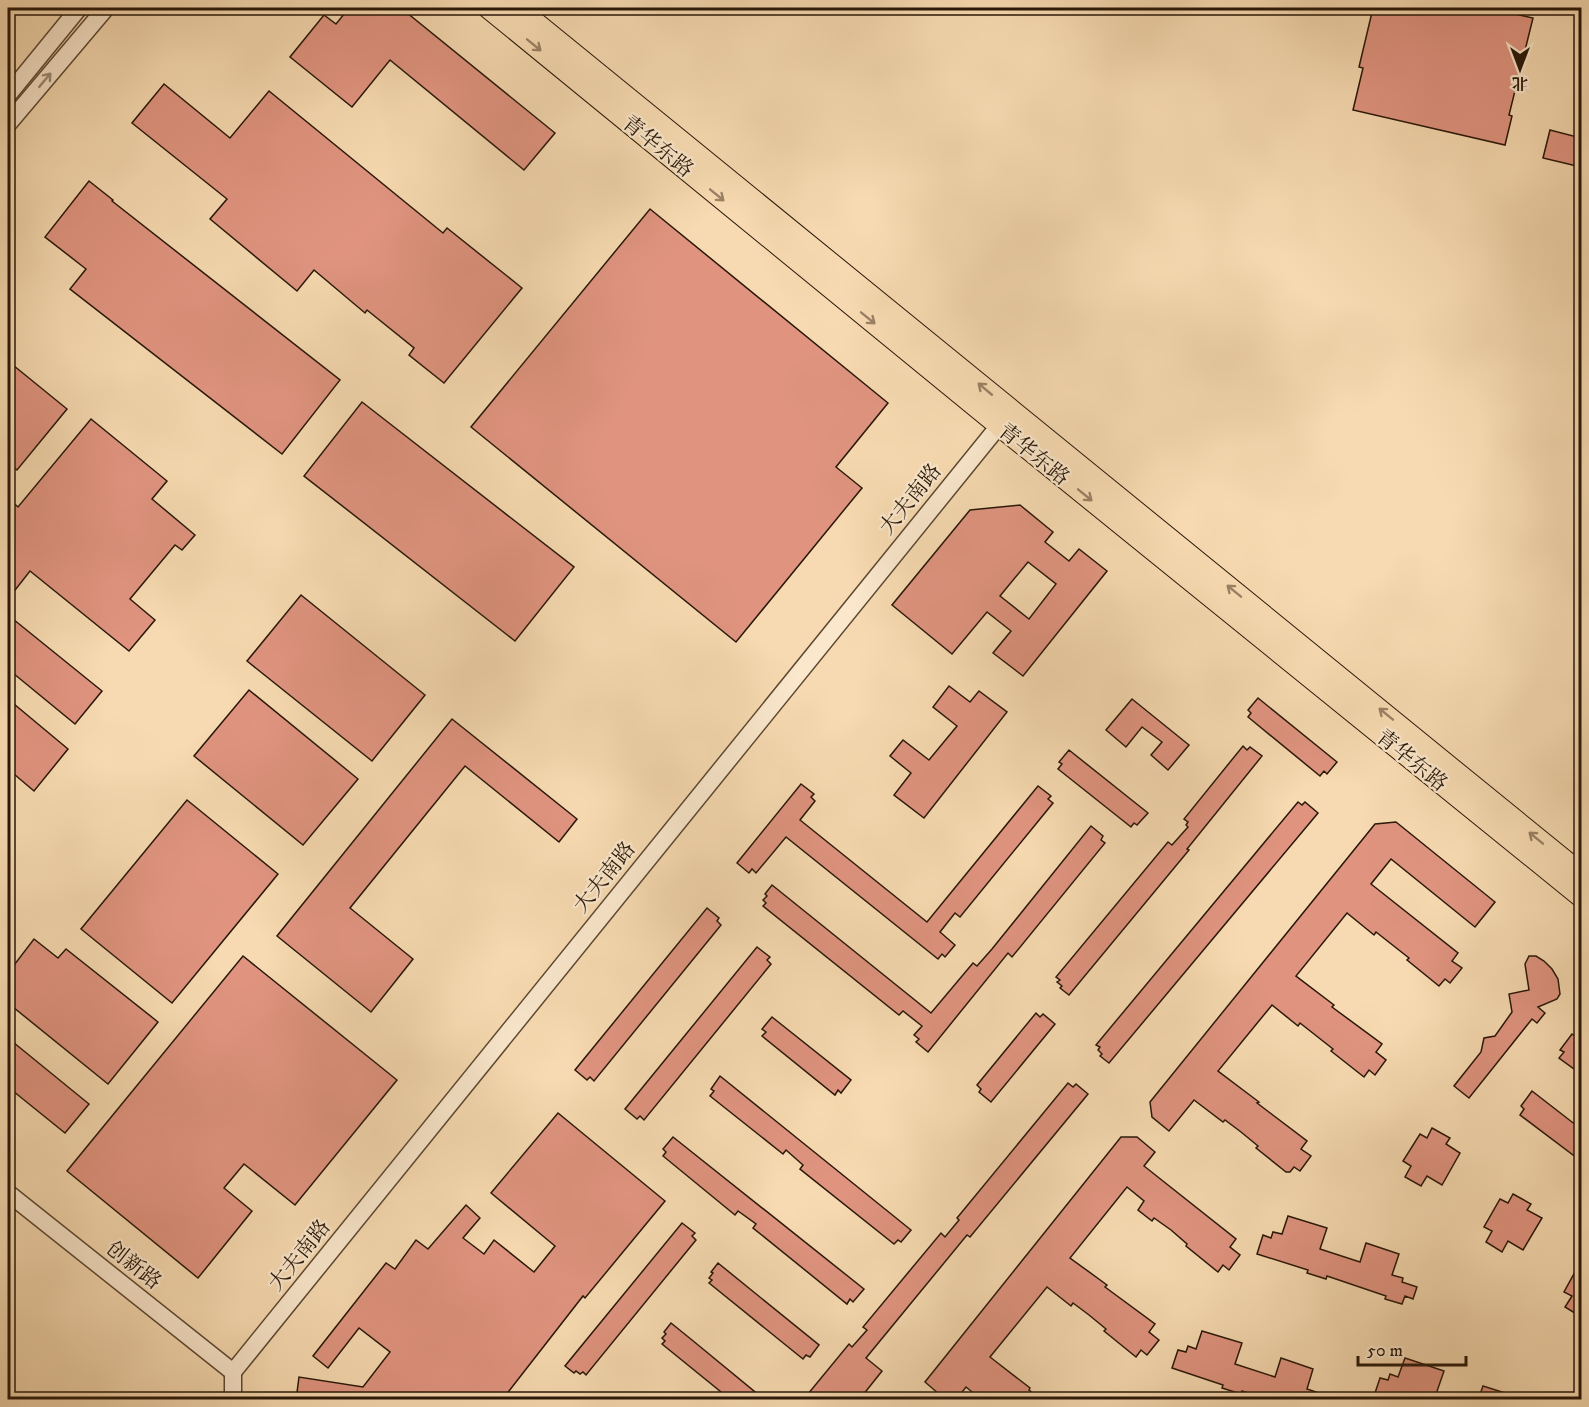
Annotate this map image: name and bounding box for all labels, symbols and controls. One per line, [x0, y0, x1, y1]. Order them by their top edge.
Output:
one-way arrow [526, 38, 542, 51]
north arrow [1490, 39, 1550, 99]
one-way arrow [38, 72, 51, 88]
text: 北 [1512, 73, 1528, 93]
street label: 青华东路 [617, 110, 698, 183]
one-way arrow [709, 188, 725, 201]
one-way arrow [860, 312, 876, 325]
one-way arrow [978, 382, 993, 396]
street label: 青华东路 [993, 418, 1074, 491]
street label: 大夫南路 [874, 459, 947, 540]
one-way arrow [1076, 488, 1092, 501]
one-way arrow [1227, 584, 1242, 598]
one-way arrow [1378, 707, 1394, 720]
street label: 青华东路 [1371, 724, 1452, 797]
one-way arrow [1528, 831, 1544, 844]
street label: 大夫南路 [568, 837, 641, 918]
street label: 大夫南路 [263, 1215, 336, 1296]
street label: 创新路 [101, 1236, 166, 1295]
scale bar [1358, 1329, 1466, 1367]
text: 50 m [1367, 1340, 1403, 1362]

